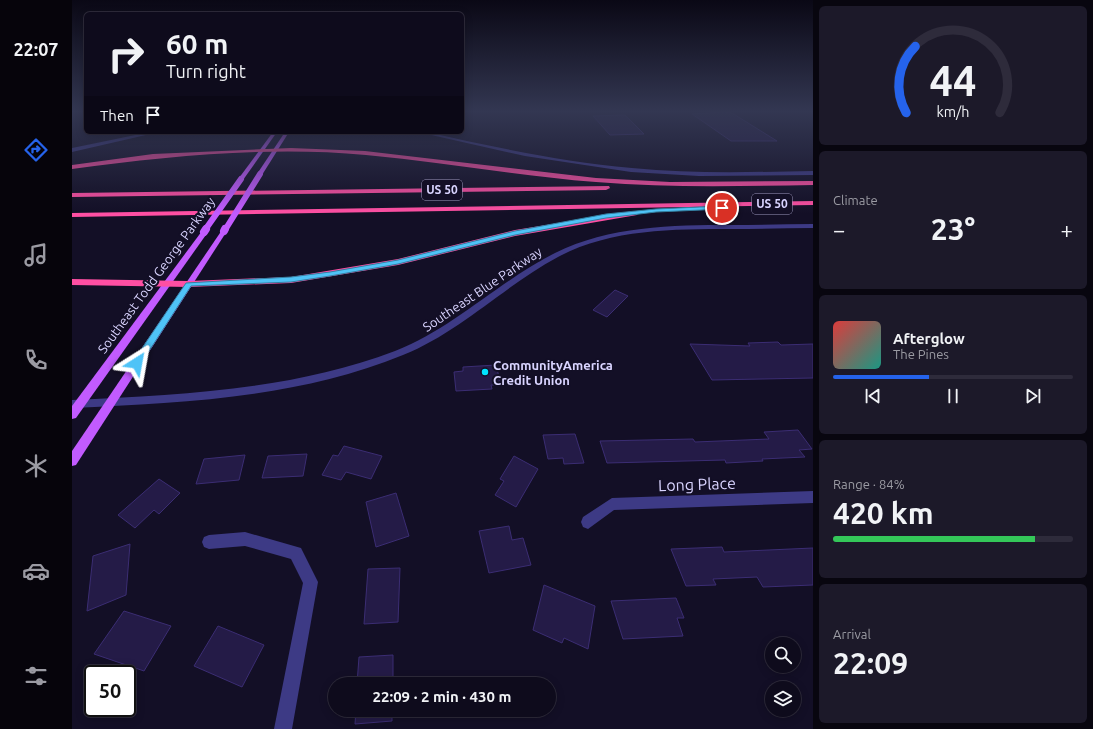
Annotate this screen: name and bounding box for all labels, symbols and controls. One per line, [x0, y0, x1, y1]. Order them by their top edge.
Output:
icon: right [100, 28, 152, 80]
text: 60 m [166, 28, 228, 59]
text: 22:07 [13, 39, 59, 59]
text: 44 [930, 57, 976, 104]
text: Turn right [166, 61, 246, 81]
icon: arrive [142, 104, 164, 126]
text: km/h [937, 104, 969, 120]
text: Then [100, 107, 134, 124]
icon: directions [22, 136, 50, 164]
road number: US 50 [422, 180, 462, 200]
pin [705, 191, 739, 225]
text: Climate [833, 193, 878, 207]
street label: Southeast Todd George Parkway [95, 194, 217, 356]
road number: US 50 [752, 194, 792, 214]
icon: arrive [711, 197, 733, 219]
text: 23° [931, 212, 975, 246]
text: − [833, 217, 845, 242]
text: + [1061, 217, 1073, 242]
icon: music [22, 241, 50, 269]
street label: Southeast Blue Parkway [420, 244, 544, 334]
text: Afterglow [893, 330, 965, 347]
position arrow [116, 342, 158, 384]
icon: phone [22, 346, 50, 374]
text: The Pines [893, 347, 949, 361]
place label: CommunityAmerica Credit Union [493, 358, 613, 387]
marker: CommunityAmerica Credit Union [480, 367, 490, 377]
icon: previous [862, 385, 884, 407]
icon: pause [942, 385, 964, 407]
icon: next [1022, 385, 1044, 407]
icon: climate [22, 452, 50, 480]
street label: Long Place [658, 474, 736, 494]
text: Range · 84% [833, 477, 905, 491]
text: 420 km [833, 496, 934, 530]
icon: car [22, 557, 50, 585]
text: Arrival [833, 627, 871, 641]
map controls [765, 637, 801, 717]
button: search [765, 637, 801, 673]
text: 22:09 [833, 646, 908, 680]
icon: filters [22, 662, 50, 690]
speed limit sign: 50 [84, 665, 136, 717]
button: layers [765, 681, 801, 717]
text: 22:09 · 2 min · 430 m [373, 688, 511, 705]

